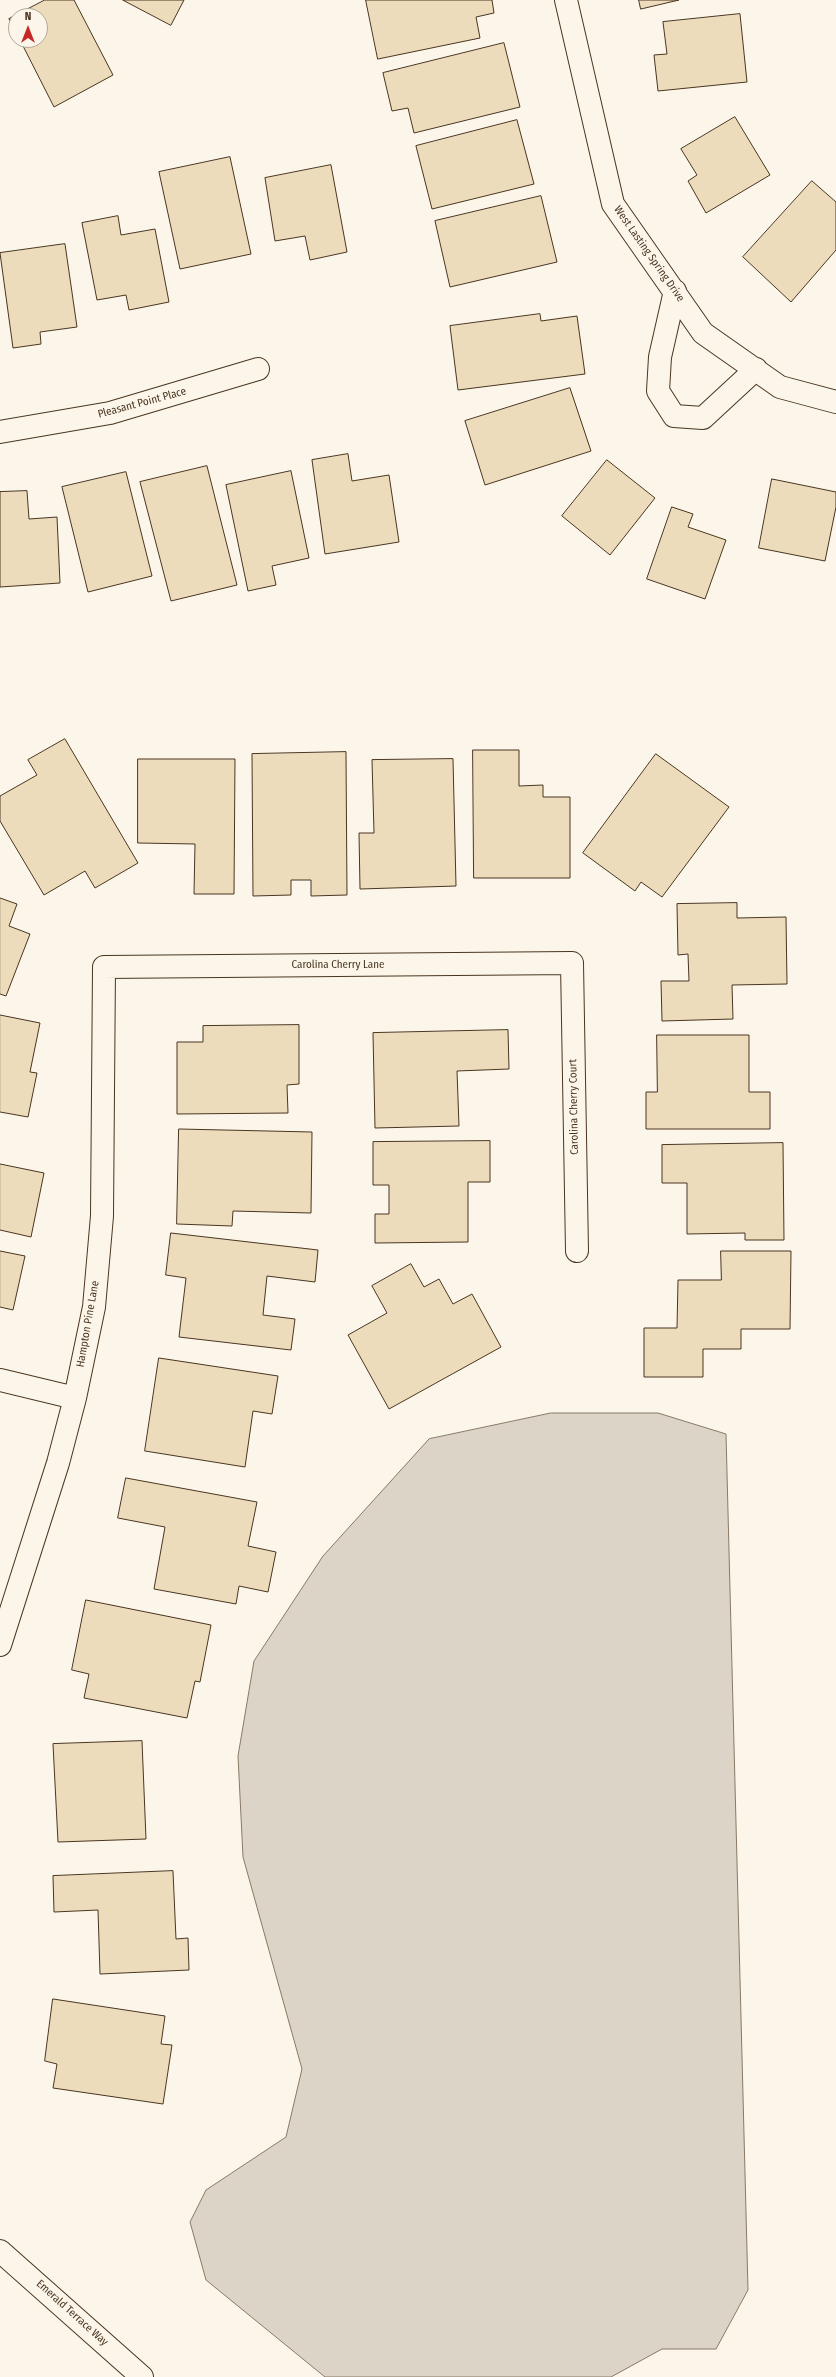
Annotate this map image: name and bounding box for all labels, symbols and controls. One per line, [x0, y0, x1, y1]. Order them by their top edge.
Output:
north arrow [8, 8, 48, 48]
text: N [25, 10, 31, 23]
street label: West Lasting Spring Drive [611, 204, 687, 304]
street label: Pleasant Point Place [96, 385, 188, 421]
street label: Carolina Cherry Lane [292, 958, 384, 972]
street label: Carolina Cherry Court [567, 1059, 581, 1155]
street label: Hampton Pine Lane [74, 1280, 102, 1368]
street label: Emerald Terrace Way [33, 2277, 111, 2349]

